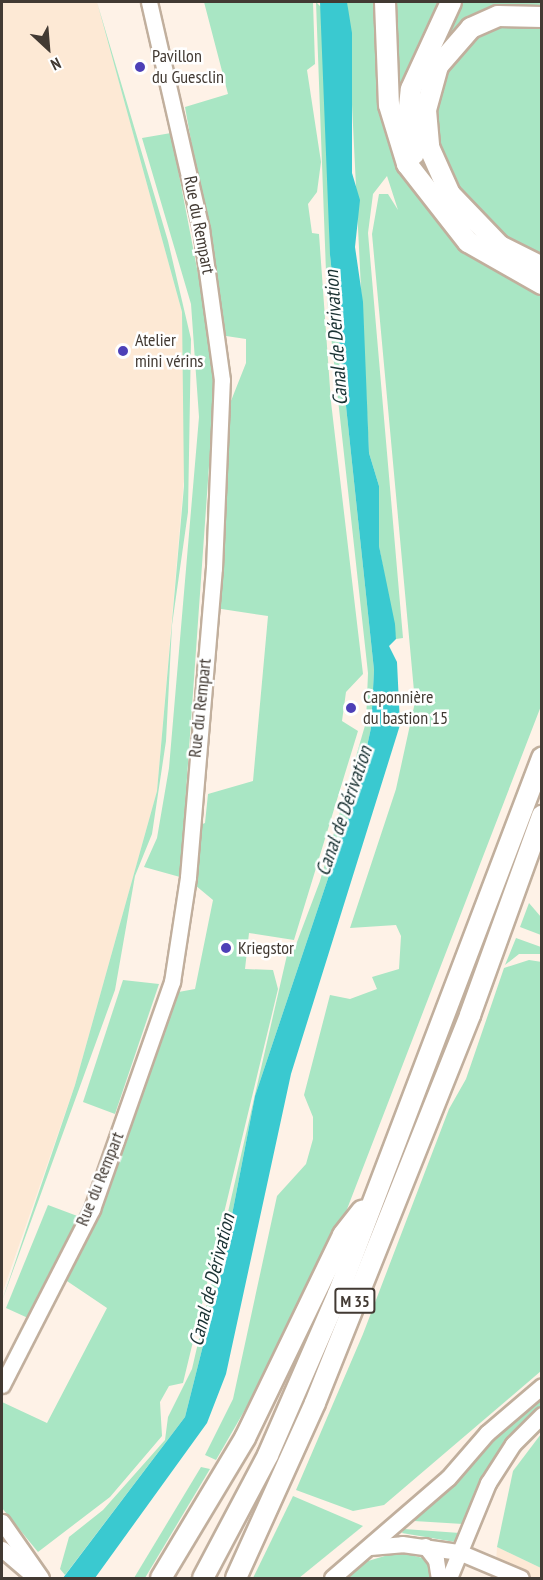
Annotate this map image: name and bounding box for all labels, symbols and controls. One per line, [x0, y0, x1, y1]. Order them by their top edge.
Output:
north arrow [18, 18, 78, 78]
place label: Pavillon du Guesclin [152, 46, 224, 88]
text: N [48, 53, 64, 75]
marker: Pavillon du Guesclin [133, 60, 147, 74]
street label: Rue du Rempart [179, 174, 219, 276]
water label: Canal de Dérivation [319, 270, 353, 406]
place label: Atelier mini vérins [135, 330, 203, 372]
marker: Atelier mini vérins [116, 344, 130, 358]
street label: Rue du Rempart [184, 657, 216, 759]
place label: Caponnière du bastion 15 [363, 687, 448, 730]
marker: Caponnière du bastion 15 [344, 701, 358, 715]
water label: Canal de Dérivation [311, 743, 377, 879]
place label: Kriegstor [238, 937, 294, 959]
marker: Kriegstor [219, 941, 233, 955]
street label: Rue du Rempart [71, 1129, 129, 1229]
water label: Canal de Dérivation [184, 1211, 240, 1349]
road number: M 35 [334, 1288, 376, 1314]

